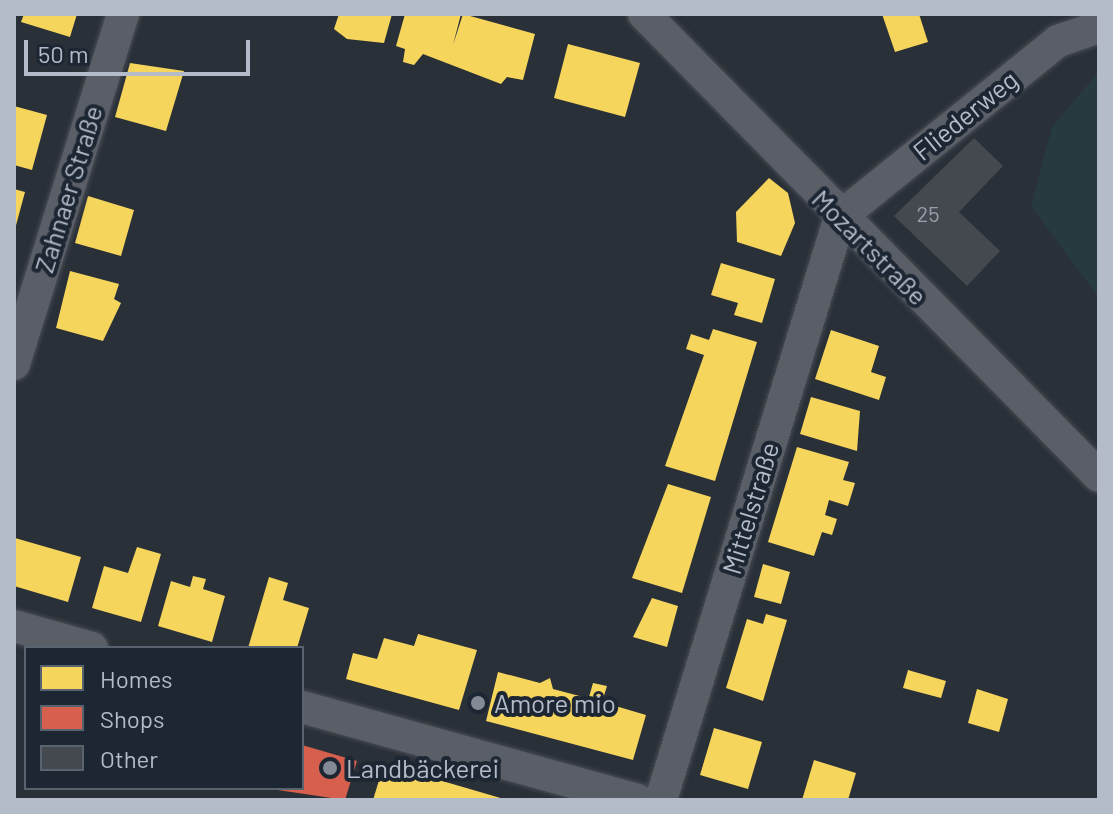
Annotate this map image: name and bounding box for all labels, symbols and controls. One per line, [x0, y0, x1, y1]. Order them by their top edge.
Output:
scale bar [28, 24, 254, 74]
text: 50 m [38, 39, 89, 68]
street label: Fliederweg [906, 63, 1024, 167]
street label: Zahnaer Straße [28, 102, 108, 276]
street label: Mozartstraße [806, 183, 934, 311]
house number: 25 [916, 201, 940, 227]
street label: Mittelstraße [715, 438, 785, 578]
legend [24, 646, 304, 790]
text: Homes [100, 664, 173, 693]
place label: Amore mio [494, 687, 616, 719]
marker: Amore mio [469, 694, 487, 712]
text: Shops [100, 704, 165, 733]
text: Other [100, 744, 158, 773]
place label: Landbäckerei [346, 752, 499, 784]
marker: Landbäckerei [321, 759, 339, 777]

